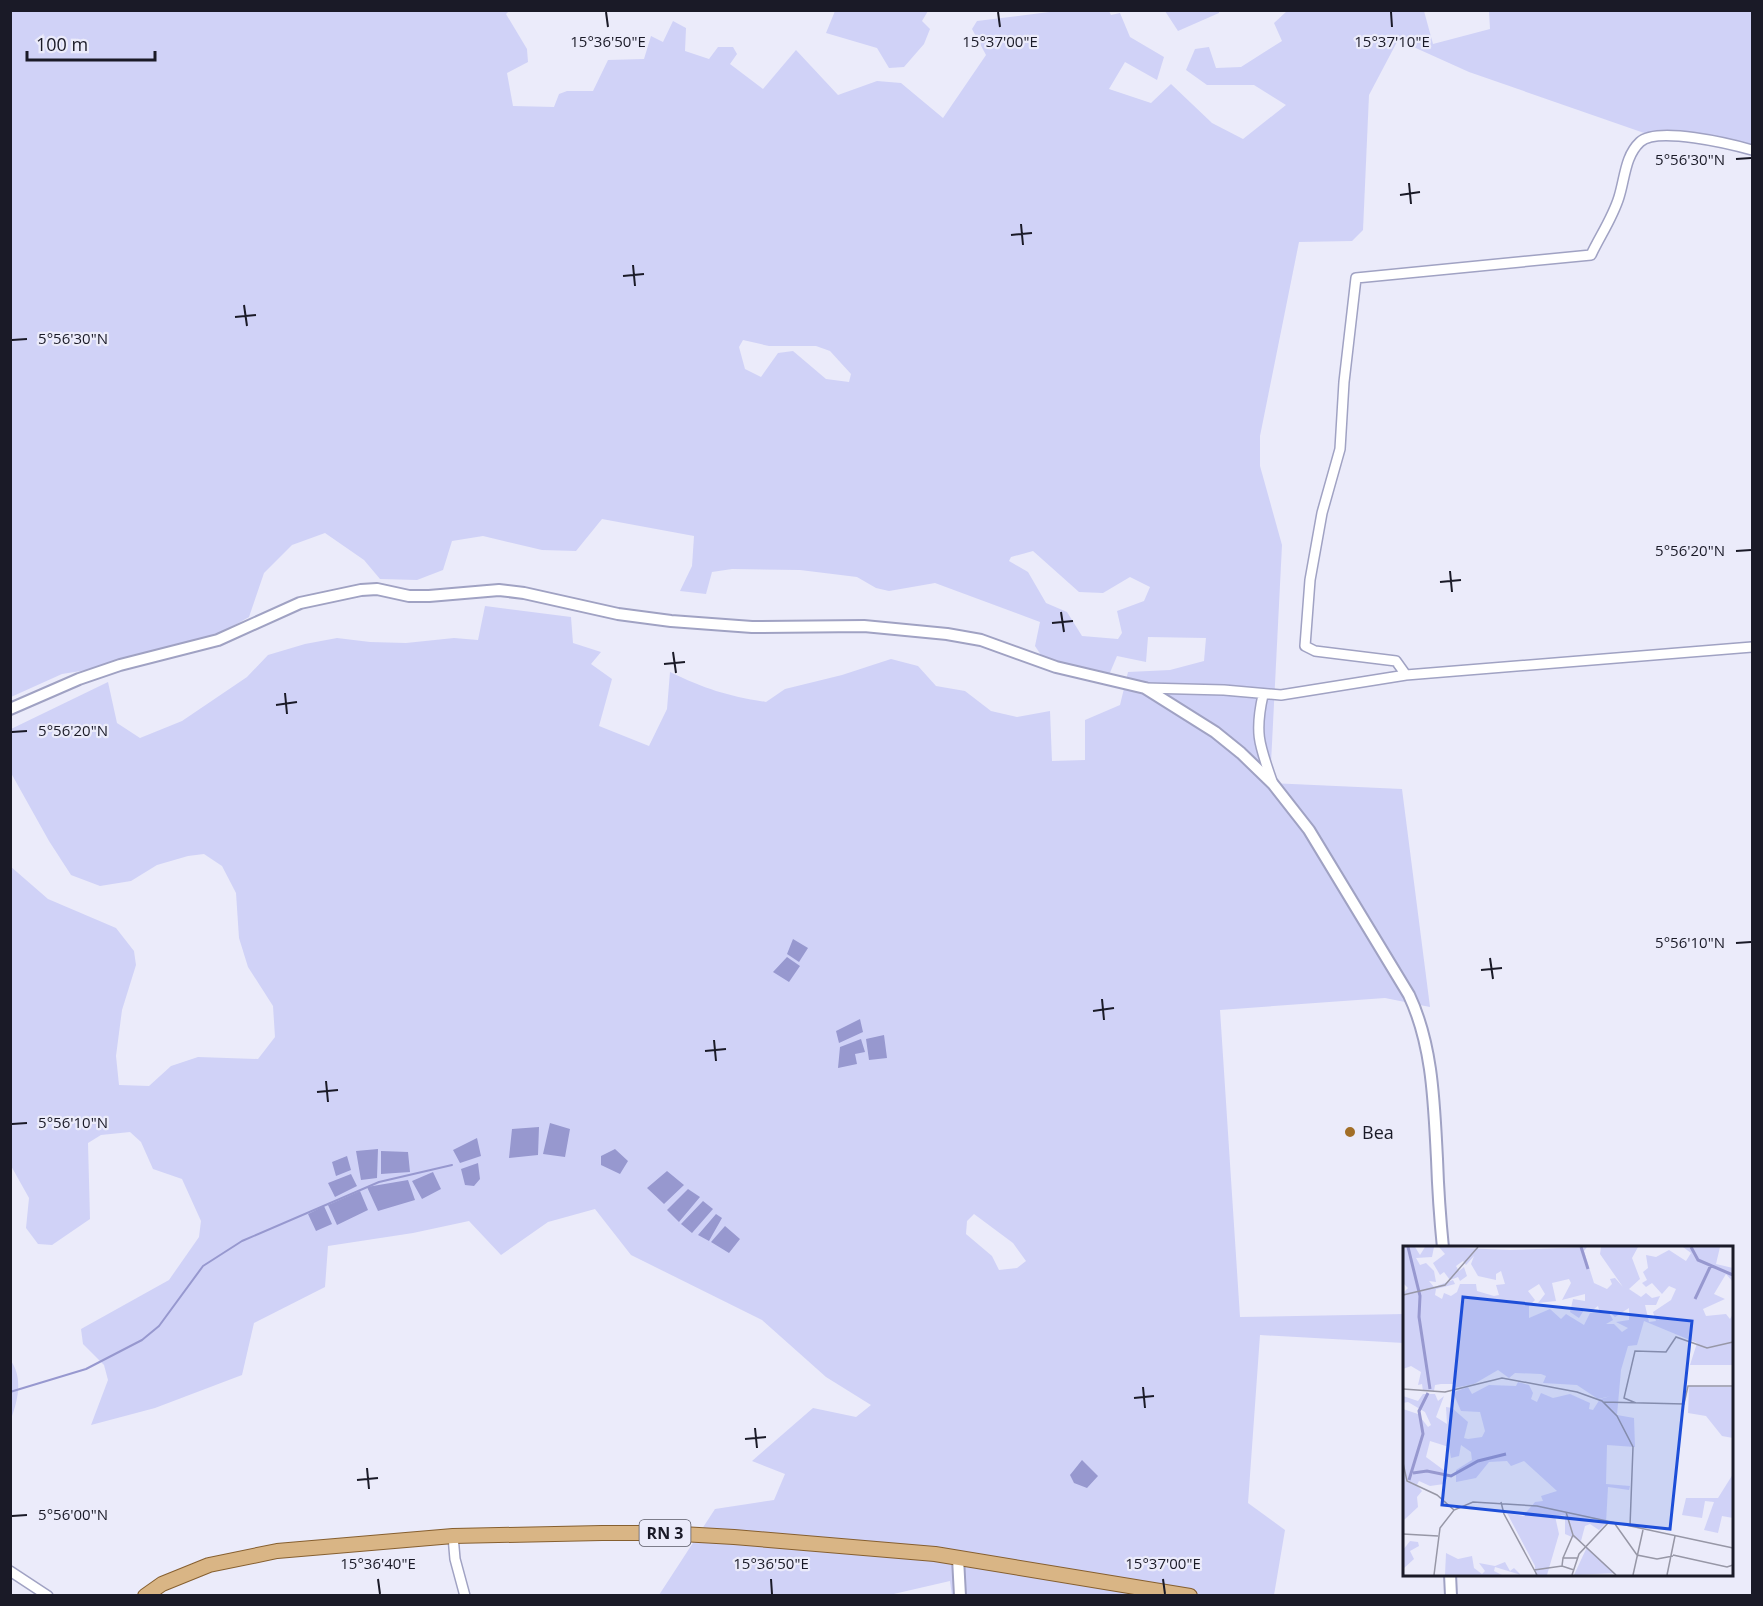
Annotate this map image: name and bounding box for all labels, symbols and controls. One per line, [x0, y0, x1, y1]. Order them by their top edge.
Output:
scale bar [27, 24, 154, 62]
text: 15°36'50"E [570, 31, 646, 51]
text: 15°37'00"E [962, 31, 1038, 51]
text: 15°37'10"E [1354, 31, 1430, 51]
text: 100 m [36, 32, 88, 56]
text: 5°56'30"N [1655, 149, 1725, 169]
text: 5°56'30"N [38, 328, 108, 348]
text: 5°56'20"N [1655, 540, 1725, 560]
text: 5°56'20"N [38, 720, 108, 740]
text: 5°56'10"N [1655, 932, 1725, 952]
text: 5°56'10"N [38, 1112, 108, 1132]
place label: Bea [1362, 1120, 1394, 1144]
marker: Bea [1343, 1125, 1357, 1139]
inset map [1403, 1246, 1733, 1576]
text: 5°56'00"N [38, 1504, 108, 1524]
road number: RN 3 [640, 1520, 690, 1546]
text: 15°36'40"E [340, 1553, 416, 1573]
text: 15°36'50"E [733, 1553, 809, 1573]
text: 15°37'00"E [1125, 1553, 1201, 1573]

